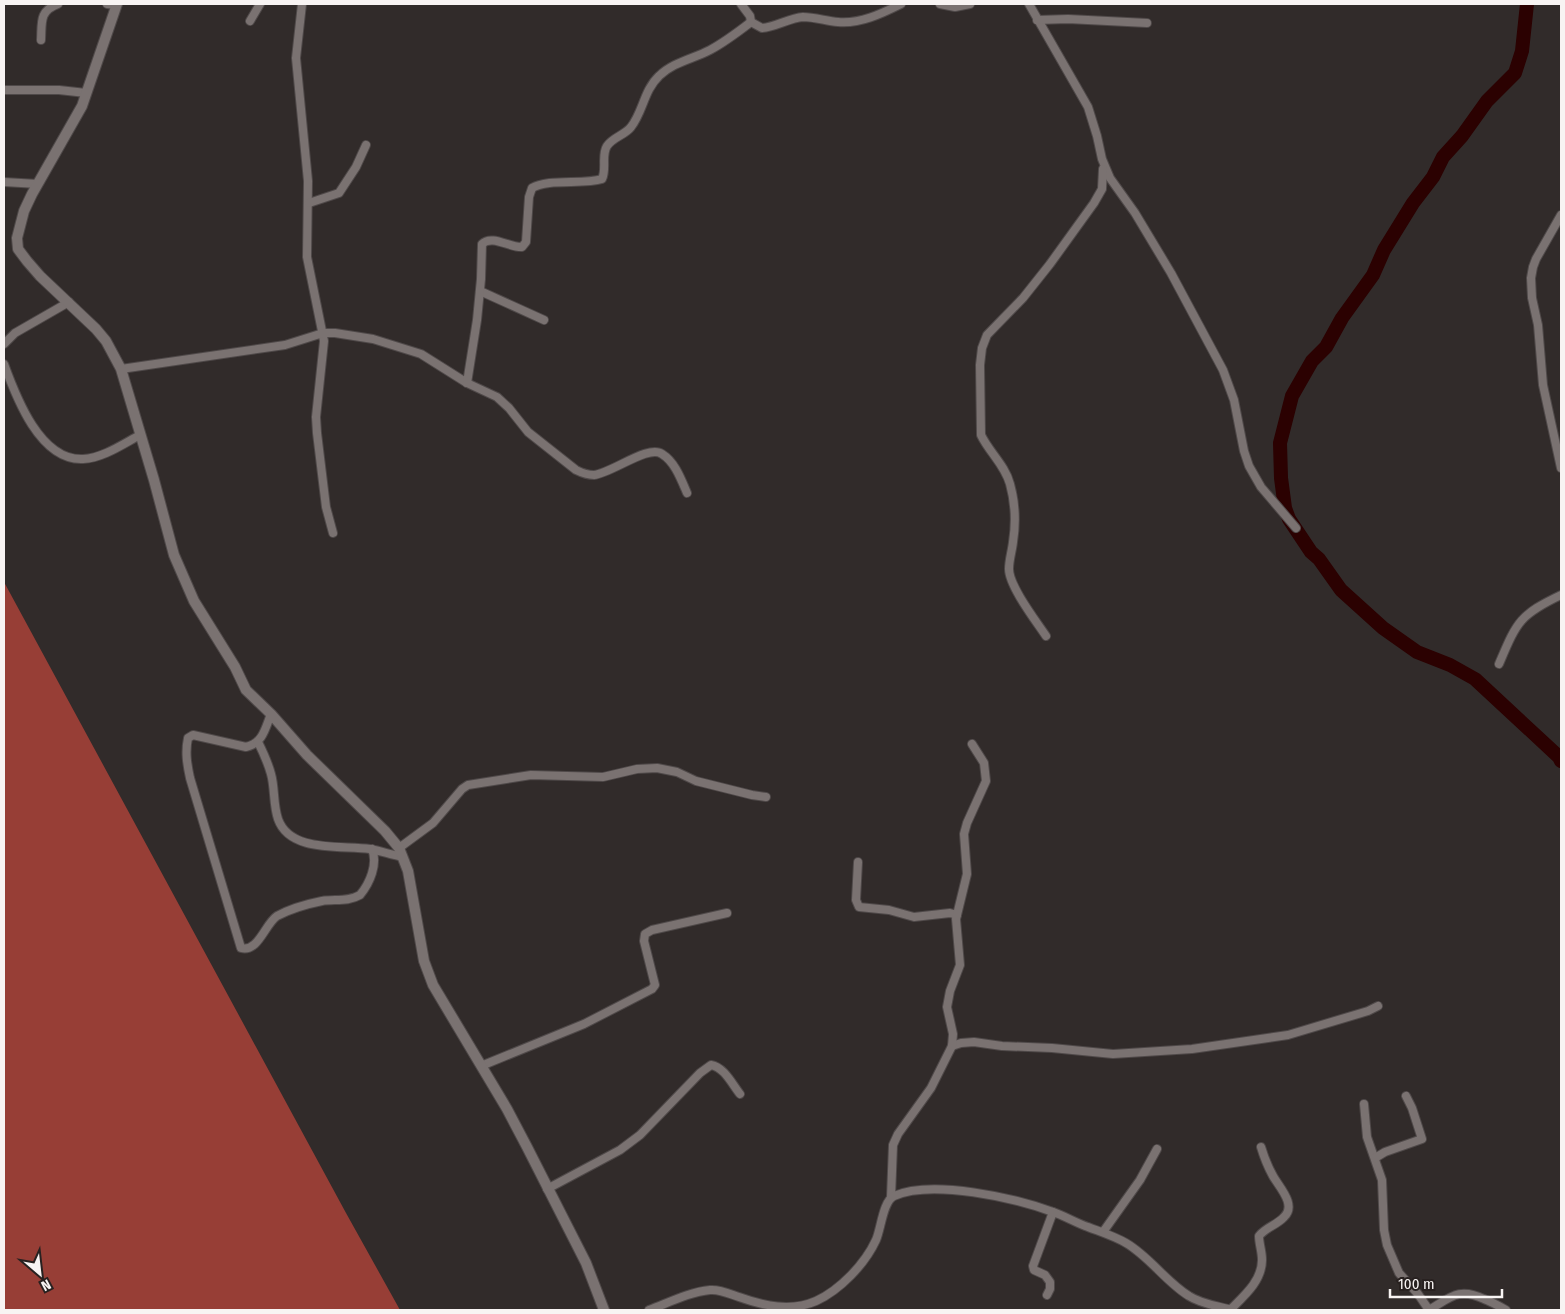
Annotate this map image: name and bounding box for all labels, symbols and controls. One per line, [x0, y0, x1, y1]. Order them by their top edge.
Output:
north arrow [15, 1249, 65, 1299]
scale bar [1390, 1266, 1502, 1298]
text: 100 m [1398, 1275, 1435, 1293]
text: N [38, 1276, 54, 1295]

